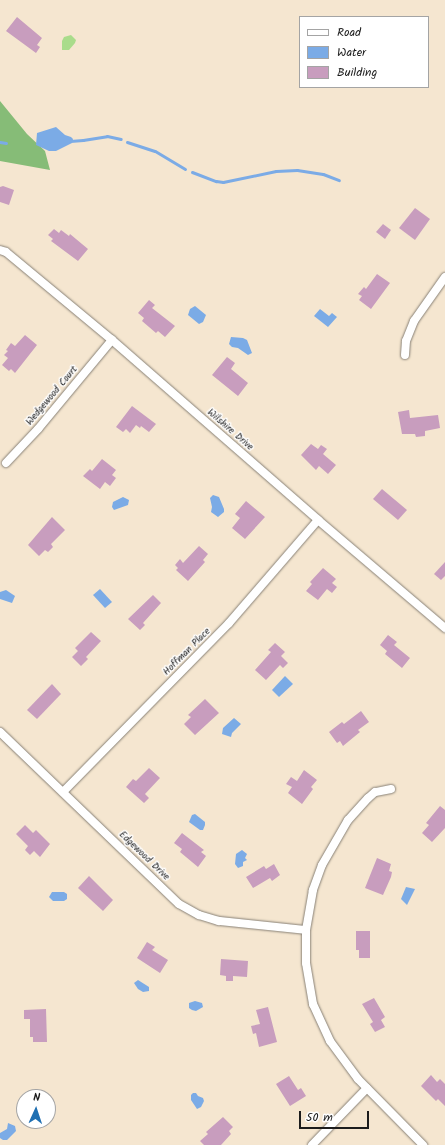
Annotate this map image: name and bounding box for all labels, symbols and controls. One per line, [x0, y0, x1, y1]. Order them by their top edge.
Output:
legend [299, 16, 429, 88]
text: Road [337, 23, 361, 42]
text: Water [337, 43, 366, 62]
text: Building [337, 63, 377, 82]
street label: Wedgewood Court [24, 364, 80, 428]
street label: Wilshire Drive [204, 407, 256, 453]
street label: Hoffman Place [161, 626, 213, 678]
street label: Edgewood Drive [116, 829, 172, 883]
north arrow [16, 1089, 56, 1129]
text: N [33, 1089, 41, 1107]
scale bar [301, 1103, 371, 1129]
text: 50 m [306, 1108, 333, 1127]

